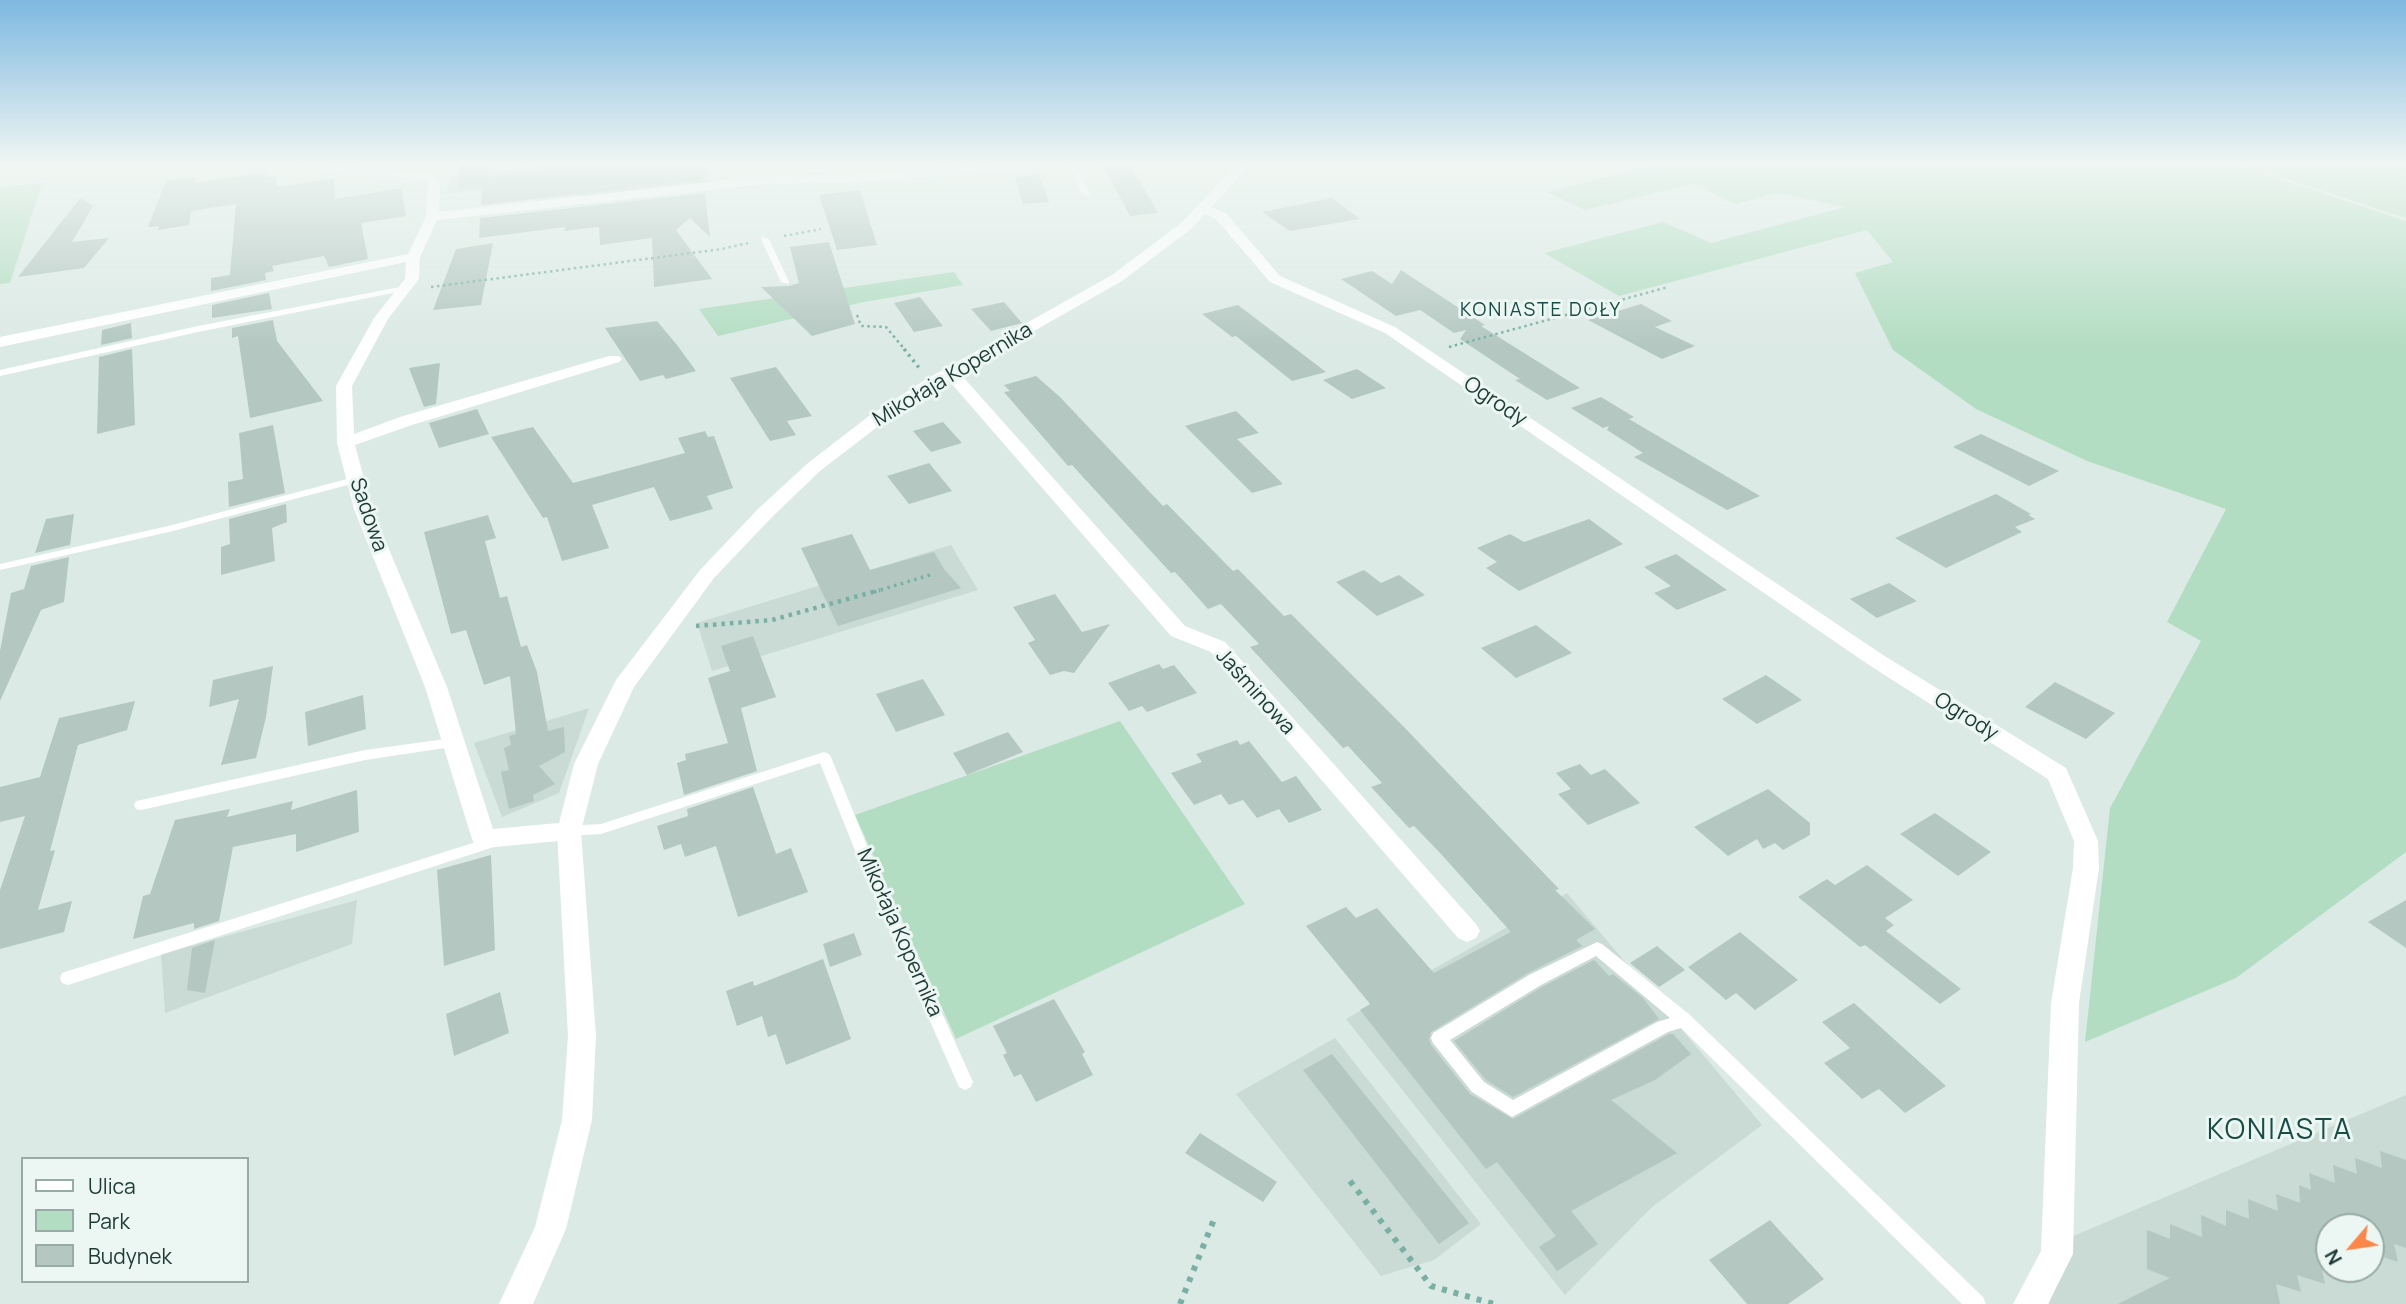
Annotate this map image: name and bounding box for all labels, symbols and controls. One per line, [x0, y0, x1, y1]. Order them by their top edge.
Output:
district label: KONIASTE DOŁY [1462, 300, 1620, 322]
street label: Mikołaja Kopernika [869, 318, 1037, 432]
street label: Ogrody [1459, 372, 1531, 432]
street label: Sadowa [344, 475, 392, 555]
street label: Jaśminowa [1210, 644, 1300, 740]
street label: Ogrody [1929, 688, 2003, 746]
street label: Mikołaja Kopernika [851, 845, 947, 1021]
district label: KONIASTA [2208, 1114, 2352, 1148]
legend [21, 1157, 248, 1283]
text: Ulica [88, 1172, 136, 1200]
text: Park [88, 1207, 130, 1235]
north arrow [2315, 1213, 2385, 1283]
text: Budynek [88, 1242, 172, 1270]
text: N [2319, 1245, 2348, 1269]

